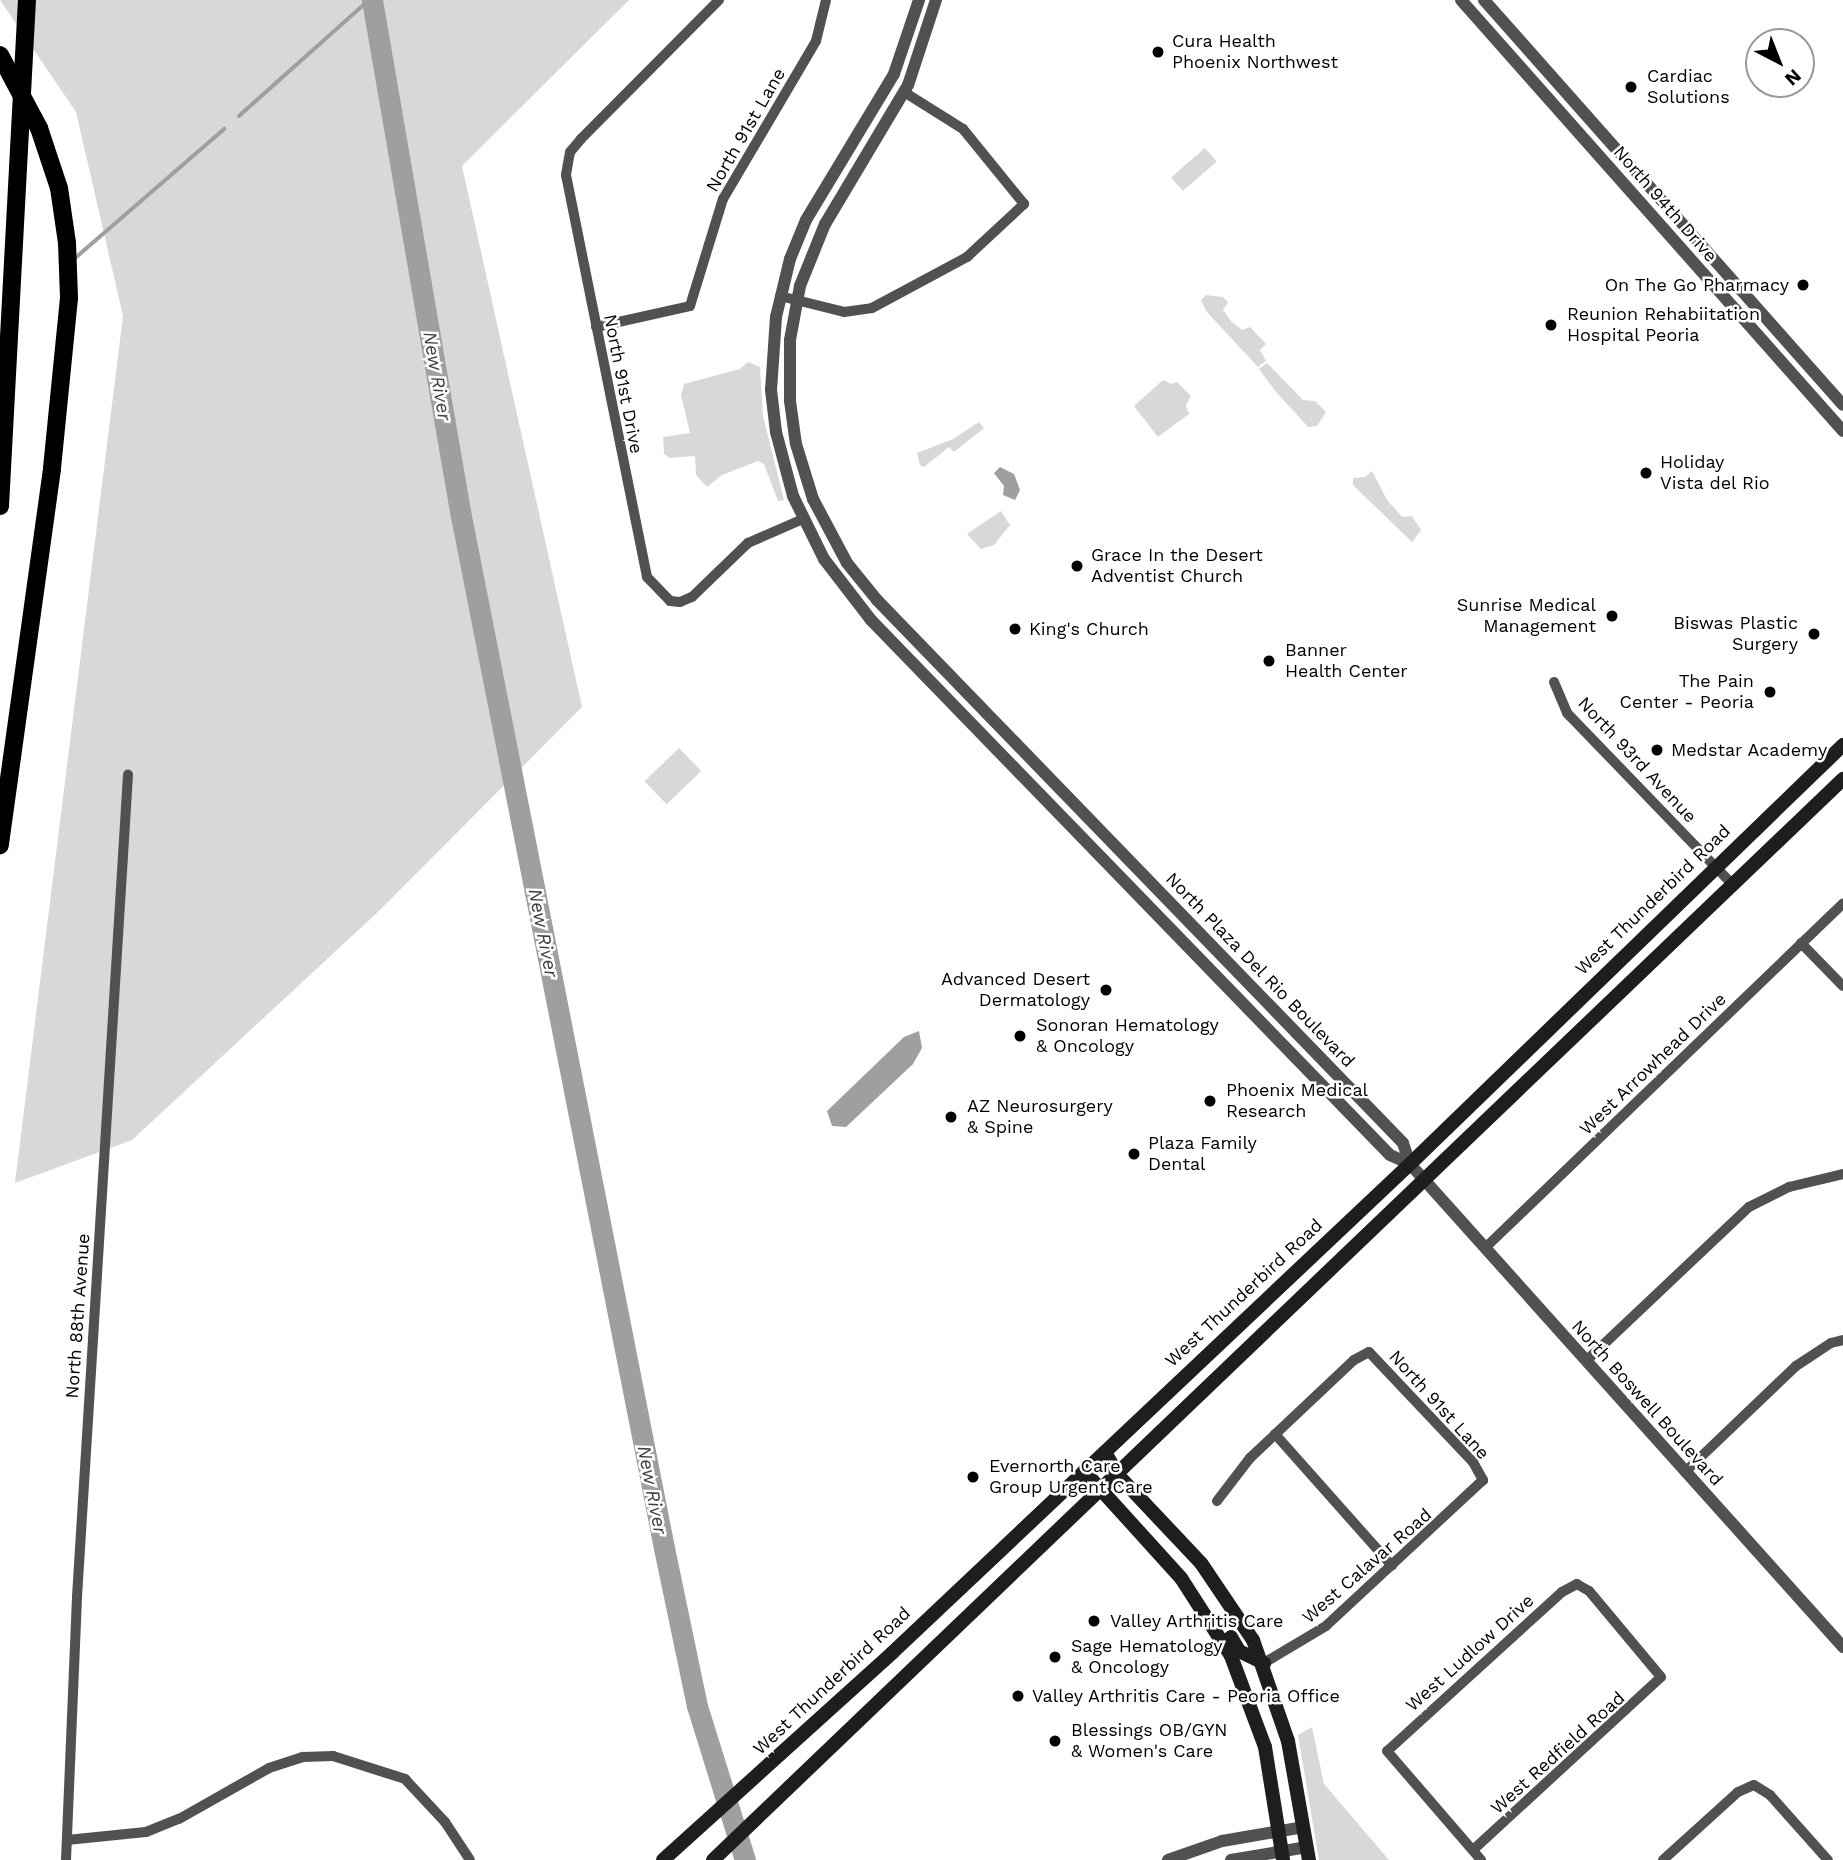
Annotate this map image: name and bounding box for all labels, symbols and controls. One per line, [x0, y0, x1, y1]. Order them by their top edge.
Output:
north arrow [1745, 28, 1815, 98]
place label: Cura Health Phoenix Northwest [1172, 31, 1338, 74]
marker: Cura Health Phoenix Northwest [1150, 44, 1166, 60]
street label: North 91st Lane [702, 64, 790, 196]
text: N [1780, 64, 1806, 91]
place label: Cardiac Solutions [1647, 66, 1730, 108]
marker: Cardiac Solutions [1621, 77, 1641, 97]
street label: North 94th Drive [1609, 141, 1721, 267]
place label: On The Go Pharmacy [1604, 274, 1789, 296]
marker: On The Go Pharmacy [1795, 277, 1811, 293]
place label: Reunion Rehabiitation Hospital Peoria [1567, 304, 1760, 346]
street label: North 91st Drive [599, 312, 647, 456]
marker: Reunion Rehabiitation Hospital Peoria [1541, 315, 1561, 335]
water label: New River [418, 329, 456, 423]
place label: Holiday Vista del Rio [1660, 452, 1771, 494]
marker: Holiday Vista del Rio [1638, 465, 1654, 481]
place label: Grace In the Desert Adventist Church [1091, 545, 1263, 588]
marker: Grace In the Desert Adventist Church [1069, 558, 1085, 574]
place label: Sunrise Medical Management [1457, 595, 1596, 638]
marker: Sunrise Medical Management [1602, 606, 1622, 626]
place label: Biswas Plastic Surgery [1673, 613, 1798, 656]
place label: King's Church [1029, 618, 1149, 640]
marker: King's Church [1007, 621, 1023, 637]
marker: Biswas Plastic Surgery [1804, 624, 1824, 644]
place label: Banner Health Center [1285, 640, 1408, 682]
marker: Banner Health Center [1259, 651, 1279, 671]
place label: The Pain Center - Peoria [1619, 671, 1754, 714]
marker: The Pain Center - Peoria [1760, 682, 1780, 702]
street label: North 93rd Avenue [1573, 692, 1701, 828]
place label: Medstar Academy [1671, 739, 1828, 761]
marker: Medstar Academy [1649, 742, 1665, 758]
street label: West Thunderbird Road [1571, 820, 1735, 980]
street label: North Plaza Del Rio Boulevard [1161, 868, 1359, 1072]
water label: New River [523, 886, 563, 980]
place label: Advanced Desert Dermatology [941, 969, 1090, 1012]
marker: Advanced Desert Dermatology [1096, 980, 1116, 1000]
street label: West Arrowhead Drive [1575, 988, 1731, 1140]
place label: Sonoran Hematology & Oncology [1036, 1015, 1219, 1058]
marker: Sonoran Hematology & Oncology [1010, 1026, 1030, 1046]
place label: Phoenix Medical Research [1226, 1080, 1368, 1122]
marker: Phoenix Medical Research [1200, 1091, 1220, 1111]
place label: AZ Neurosurgery & Spine [967, 1096, 1113, 1138]
marker: AZ Neurosurgery & Spine [941, 1107, 961, 1127]
place label: Plaza Family Dental [1148, 1133, 1257, 1176]
marker: Plaza Family Dental [1126, 1146, 1142, 1162]
street label: West Thunderbird Road [1161, 1214, 1327, 1372]
street label: North 88th Avenue [61, 1232, 95, 1400]
street label: North Boswell Boulevard [1567, 1315, 1727, 1491]
street label: North 91st Lane [1384, 1346, 1494, 1464]
water label: New River [632, 1443, 672, 1537]
place label: Evernorth Care Group Urgent Care [989, 1456, 1153, 1498]
marker: Evernorth Care Group Urgent Care [963, 1467, 983, 1487]
street label: West Calavar Road [1298, 1504, 1436, 1628]
street label: West Ludlow Drive [1401, 1590, 1539, 1716]
street label: West Thunderbird Road [749, 1602, 915, 1760]
place label: Valley Arthritis Care [1110, 1610, 1285, 1632]
marker: Valley Arthritis Care [1084, 1611, 1104, 1631]
place label: Sage Hematology & Oncology [1071, 1636, 1223, 1678]
marker: Sage Hematology & Oncology [1045, 1647, 1065, 1667]
place label: Valley Arthritis Care - Peoria Office [1032, 1685, 1341, 1707]
street label: West Redfield Road [1487, 1687, 1629, 1819]
marker: Valley Arthritis Care - Peoria Office [1010, 1688, 1026, 1704]
place label: Blessings OB/GYN & Women's Care [1071, 1720, 1227, 1762]
marker: Blessings OB/GYN & Women's Care [1045, 1731, 1065, 1751]

